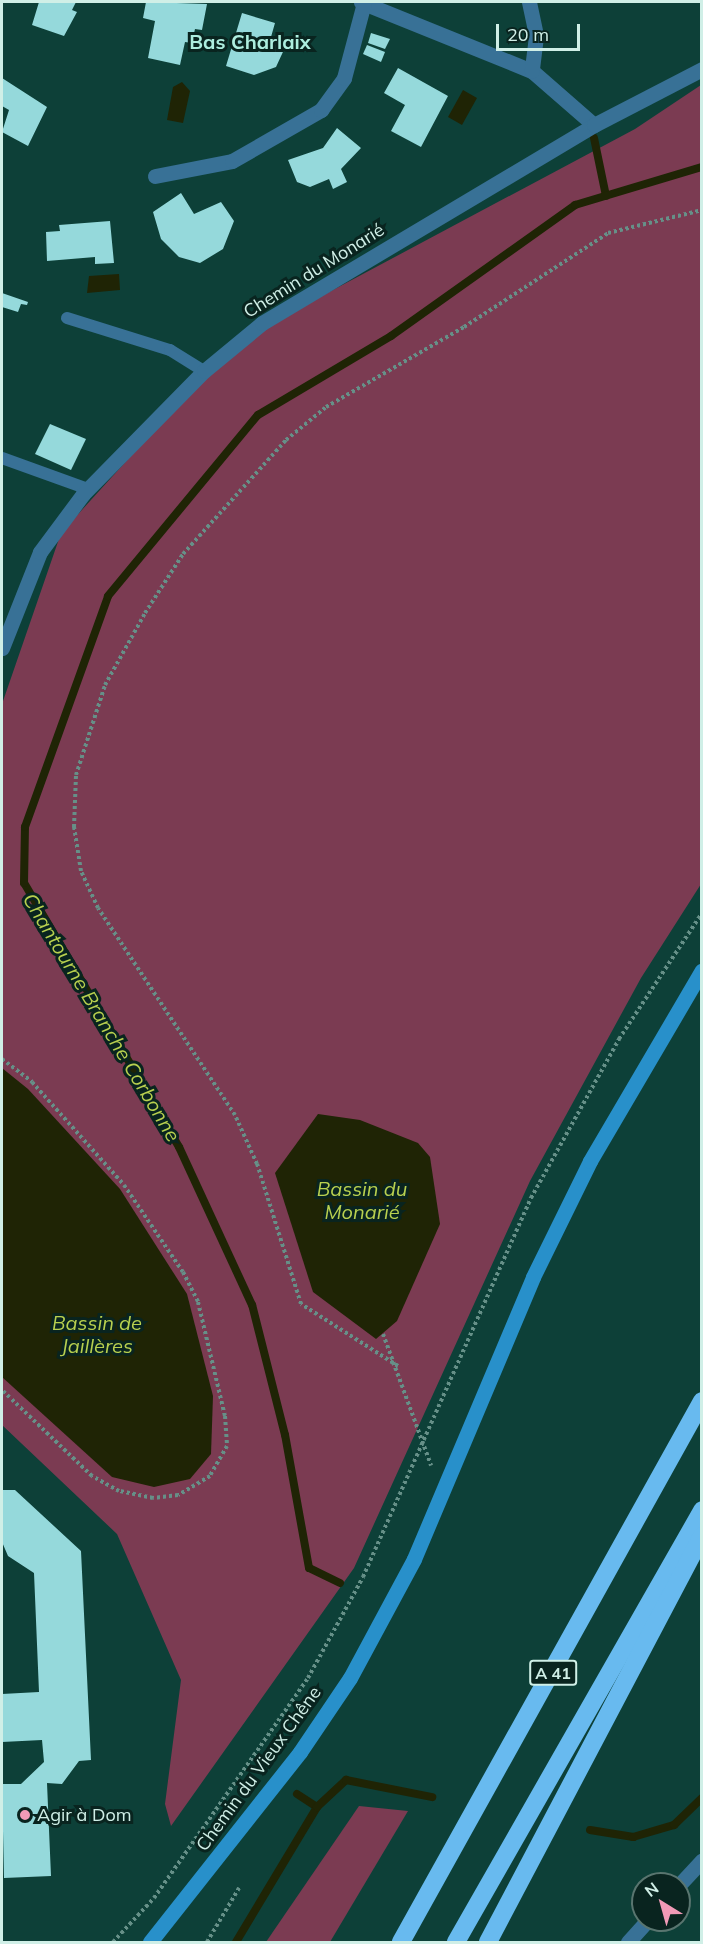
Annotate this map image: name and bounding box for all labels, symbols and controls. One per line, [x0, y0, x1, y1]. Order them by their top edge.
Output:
scale bar [499, 12, 583, 50]
text: 20 m [507, 23, 549, 46]
district label: Bas Charlaix [189, 29, 311, 53]
street label: Chemin du Monarié [240, 219, 388, 323]
water label: Chantourne Branche Corbonne [18, 888, 186, 1146]
water label: Bassin du Monarié [317, 1177, 407, 1224]
water label: Bassin de Jaillères [52, 1310, 142, 1357]
road number: A 41 [529, 1660, 577, 1686]
street label: Chemin du Vieux Chêne [192, 1682, 326, 1856]
place label: Agir à Dom [37, 1804, 132, 1826]
marker: Agir à Dom [18, 1808, 32, 1822]
north arrow [631, 1872, 691, 1932]
text: N [641, 1878, 662, 1901]

